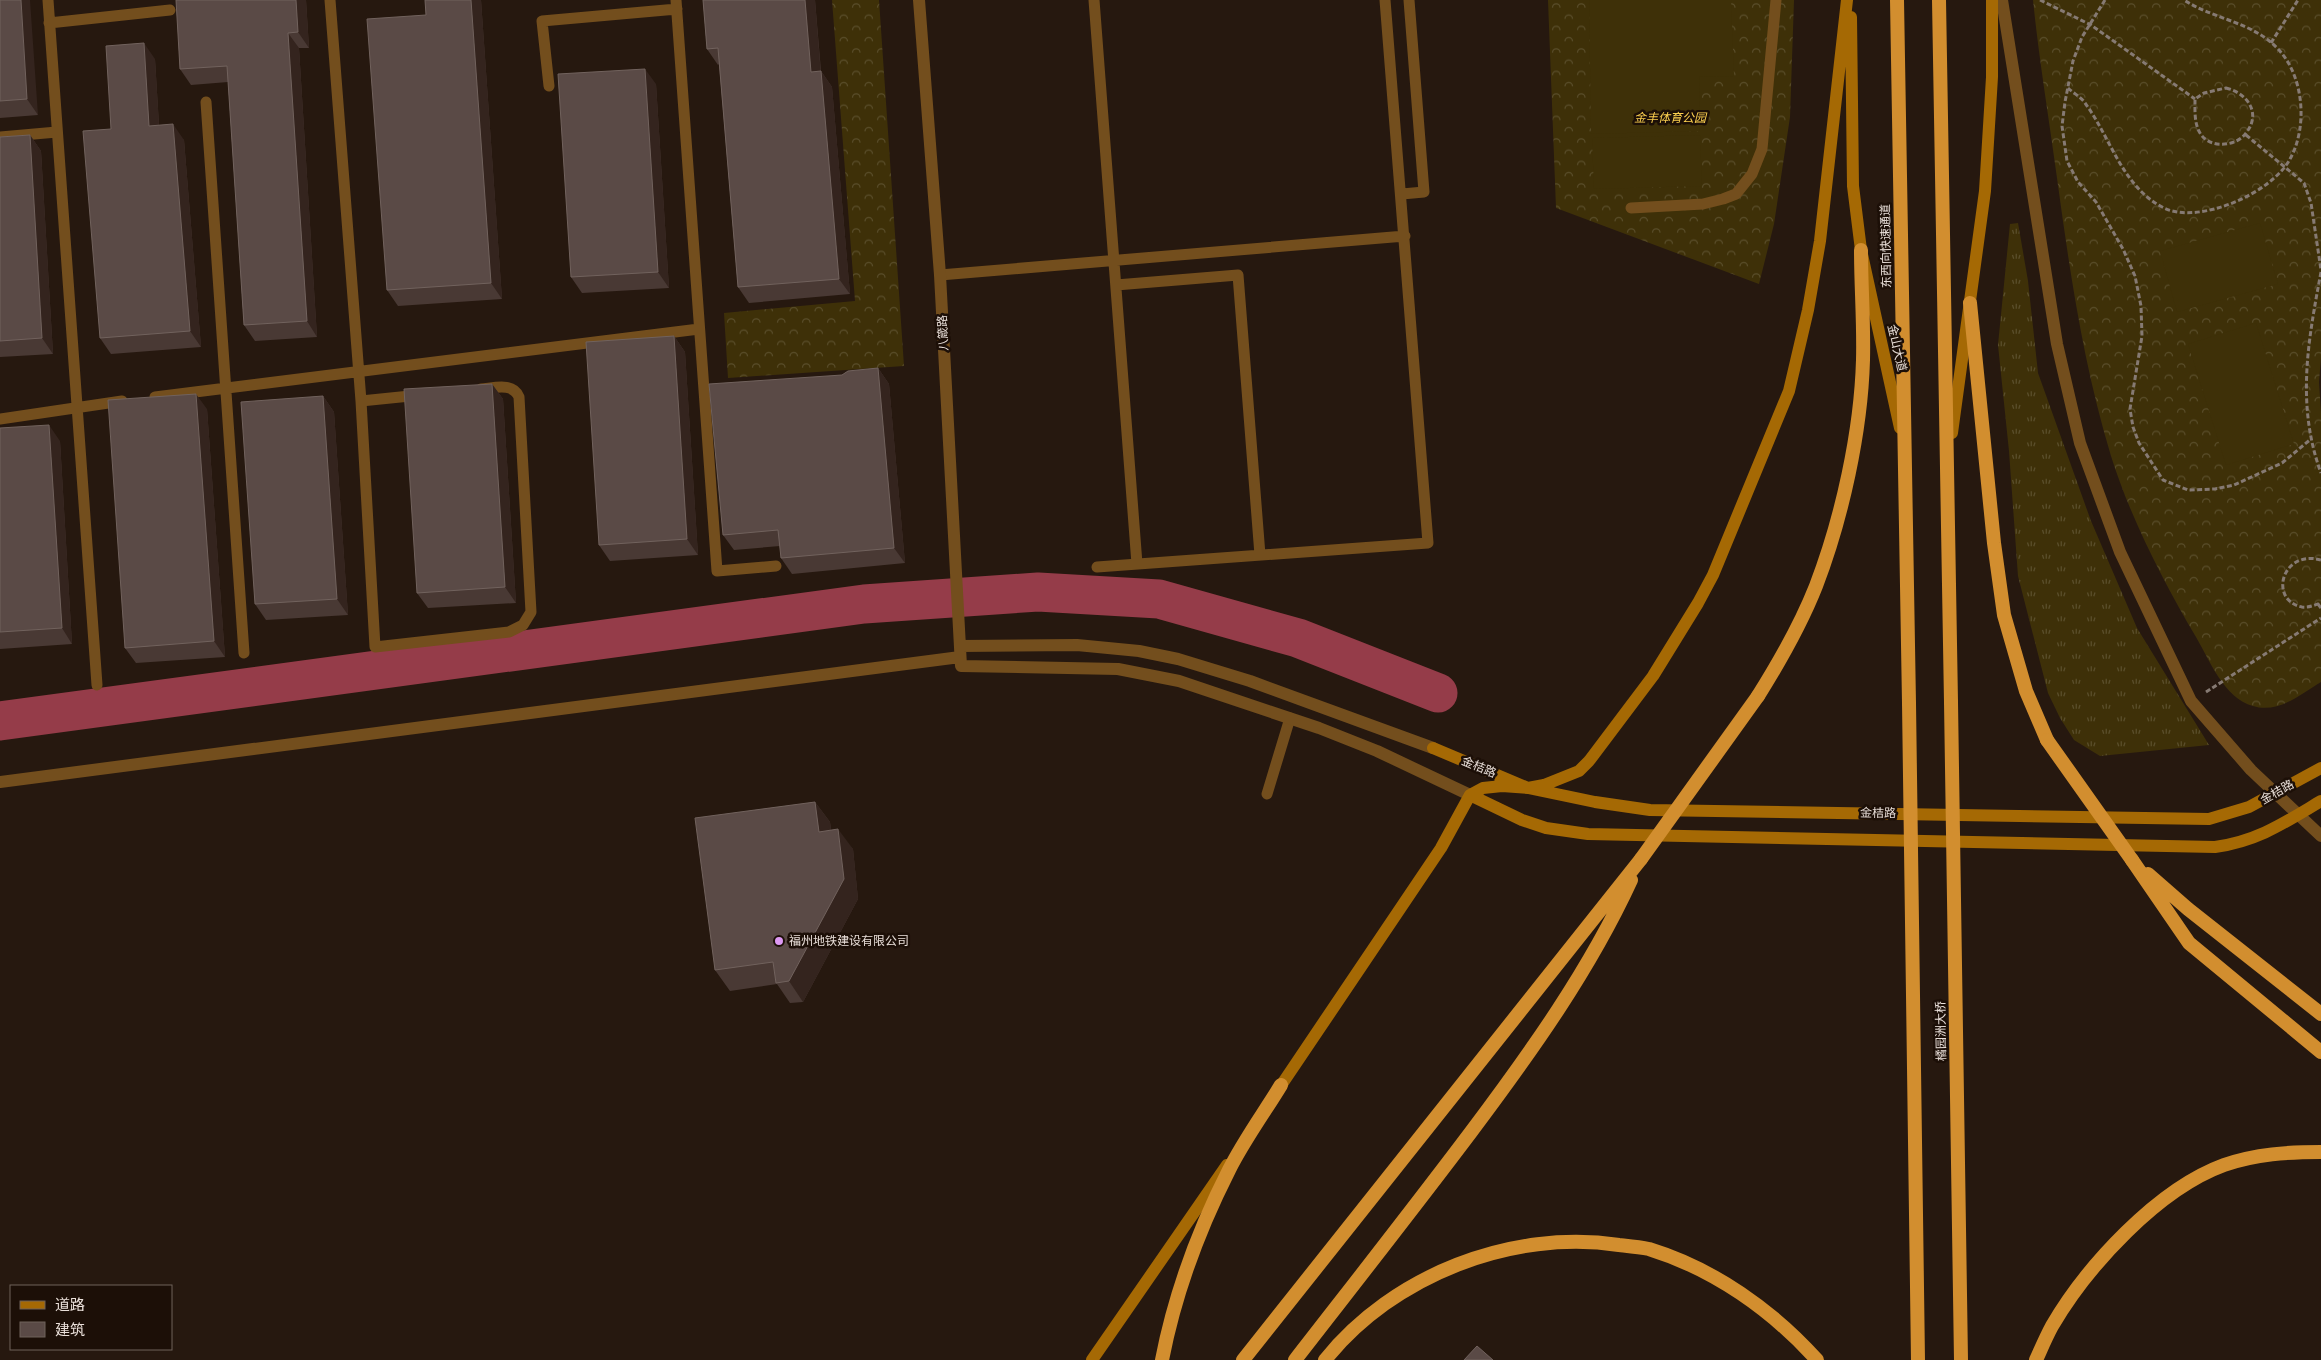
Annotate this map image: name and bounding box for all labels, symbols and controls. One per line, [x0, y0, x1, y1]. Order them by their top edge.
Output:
park label: 金丰体育公园 [1634, 108, 1708, 125]
street label: 东西向快速通道 [1875, 204, 1894, 288]
street label: 八箴路 [932, 315, 951, 352]
street label: 金山大道 [1885, 322, 1912, 373]
street label: 金桔路 [1460, 751, 1499, 780]
street label: 金桔路 [2256, 775, 2296, 807]
street label: 金桔路 [1860, 803, 1896, 820]
place label: 福州地铁建设有限公司 [789, 931, 909, 948]
marker: 福州地铁建设有限公司 [773, 935, 785, 947]
street label: 橘园洲大桥 [1930, 1001, 1949, 1061]
legend [10, 1285, 172, 1350]
text: 道路 [55, 1293, 85, 1314]
text: 建筑 [55, 1318, 85, 1339]

